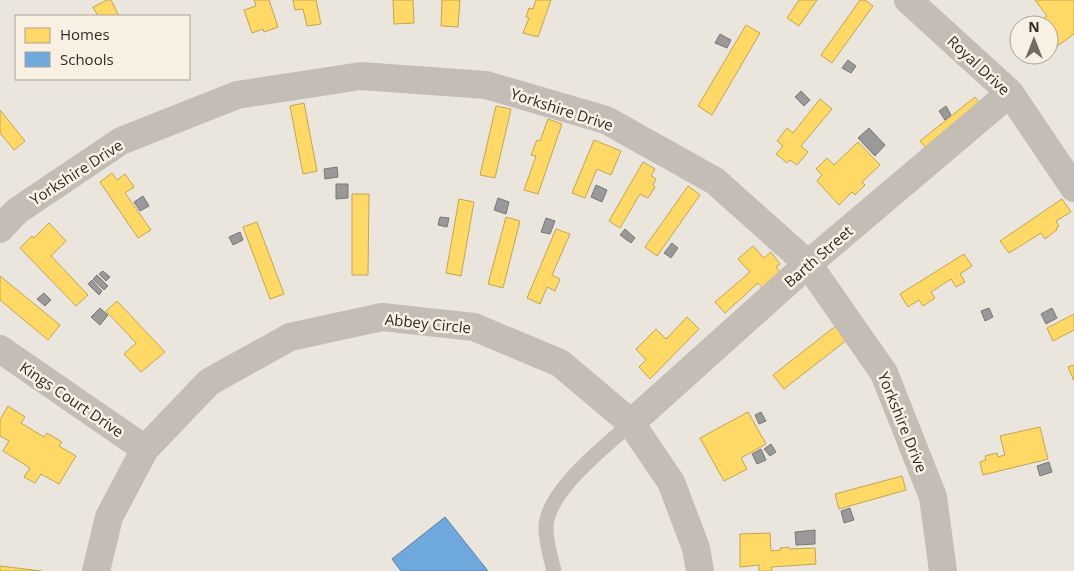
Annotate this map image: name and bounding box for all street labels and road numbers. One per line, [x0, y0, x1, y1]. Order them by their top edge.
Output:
street label: Royal Drive [943, 31, 1015, 99]
street label: Yorkshire Drive [508, 83, 616, 135]
street label: Yorkshire Drive [26, 135, 126, 209]
street label: Barth Street [780, 221, 856, 291]
street label: Abbey Circle [384, 309, 472, 337]
street label: Kings Court Drive [16, 357, 128, 441]
street label: Yorkshire Drive [874, 369, 932, 475]

